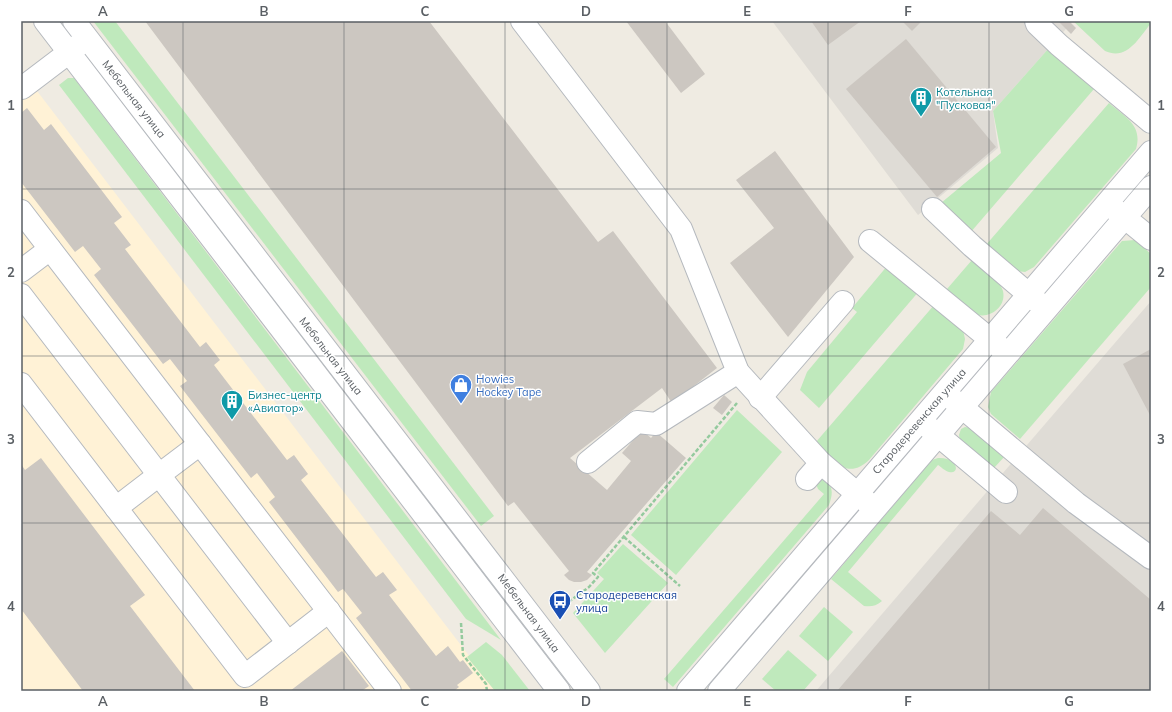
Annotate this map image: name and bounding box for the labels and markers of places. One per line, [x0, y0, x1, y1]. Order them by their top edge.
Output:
building icon: Котельная "Пусковая" [908, 85, 934, 118]
place label: Котельная "Пусковая" [936, 85, 996, 112]
shop icon: Howies Hockey Tape [448, 372, 474, 405]
place label: Howies Hockey Tape [476, 372, 541, 399]
building icon: Бизнес-центр «Авиатор» [219, 388, 245, 421]
place label: Бизнес-центр «Авиатор» [248, 388, 322, 415]
bus stop icon: Стародеревенская улица [547, 588, 573, 621]
place label: Стародеревенская улица [576, 588, 677, 615]

